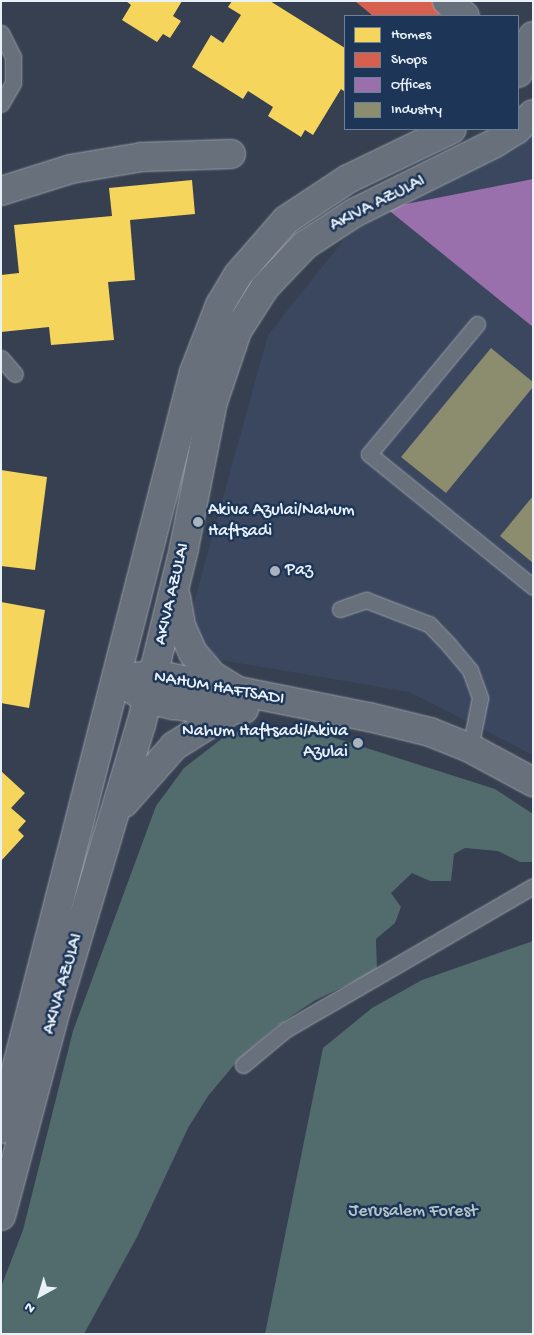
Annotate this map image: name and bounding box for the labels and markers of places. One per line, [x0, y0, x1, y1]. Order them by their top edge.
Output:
place label: Akiva Azulai/Nahum Haftsadi [208, 501, 355, 544]
marker: Akiva Azulai/Nahum Haftsadi [192, 516, 204, 528]
place label: Paz [285, 560, 313, 582]
marker: Paz [269, 565, 281, 577]
place label: Nahum Haftsadi/Akiva Azulai [182, 722, 348, 764]
marker: Nahum Haftsadi/Akiva Azulai [352, 737, 364, 749]

